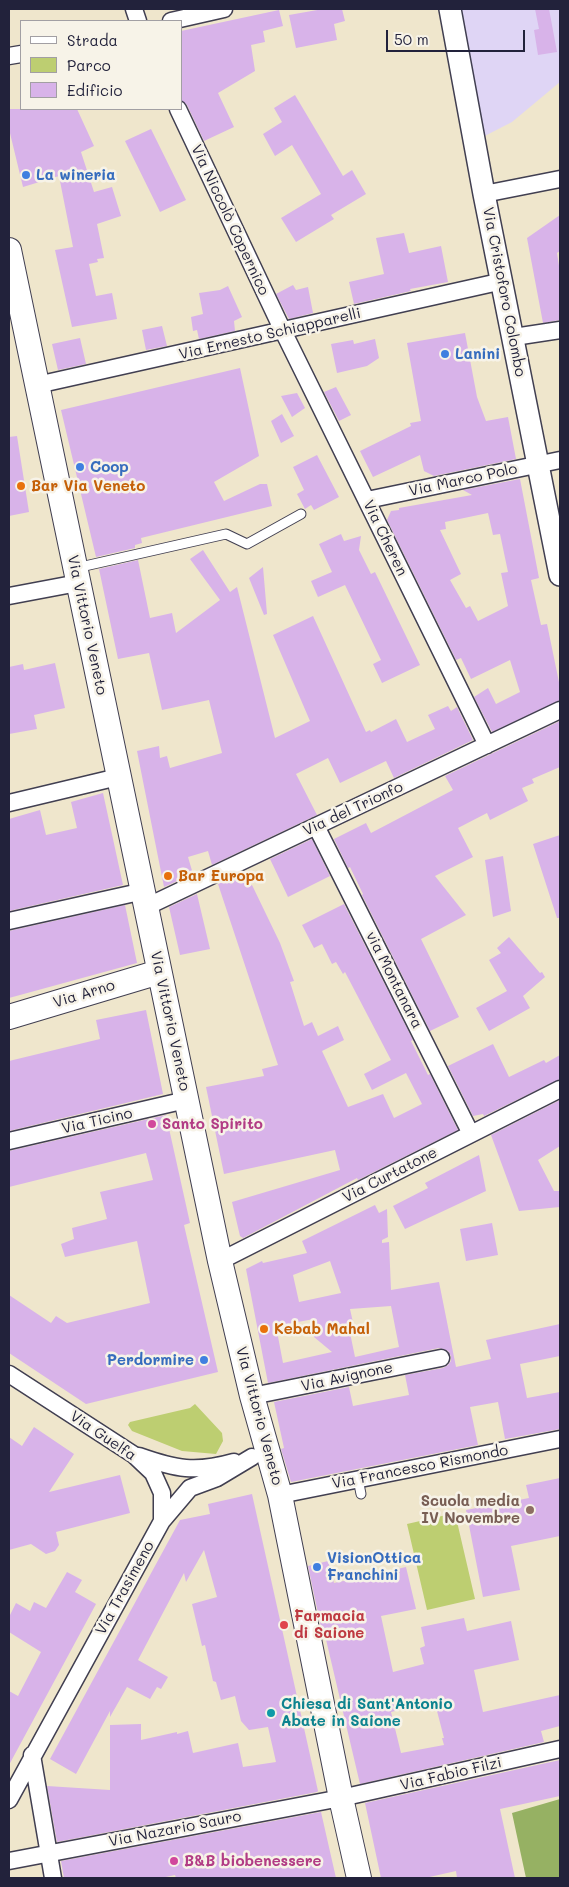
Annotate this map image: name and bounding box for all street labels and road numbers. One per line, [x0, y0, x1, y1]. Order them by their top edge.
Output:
street label: Via Niccolò Copernico [187, 142, 273, 298]
street label: Via Cristoforo Colombo [479, 206, 529, 378]
street label: Via Ernesto Schiapparelli [177, 304, 363, 364]
street label: Via Marco Polo [407, 460, 519, 500]
street label: Via Cheren [359, 497, 411, 579]
street label: Via Vittorio Veneto [63, 553, 111, 697]
street label: Via del Trionfo [300, 778, 406, 840]
street label: via Montanara [362, 929, 426, 1031]
street label: Via Vittorio Veneto [146, 949, 194, 1093]
street label: Via Arno [51, 976, 117, 1012]
street label: Via Ticino [60, 1104, 134, 1138]
street label: Via Curtatone [340, 1143, 440, 1207]
street label: Via Vittorio Veneto [232, 1345, 286, 1487]
street label: Via Avignone [300, 1358, 394, 1396]
street label: Via Guelfa [66, 1407, 140, 1465]
street label: Via Francesco Rismondo [330, 1441, 510, 1493]
street label: Via Trasimeno [92, 1538, 158, 1638]
street label: Via Fabio Filzi [398, 1754, 504, 1794]
street label: Via Nazario Sauro [107, 1807, 243, 1851]

